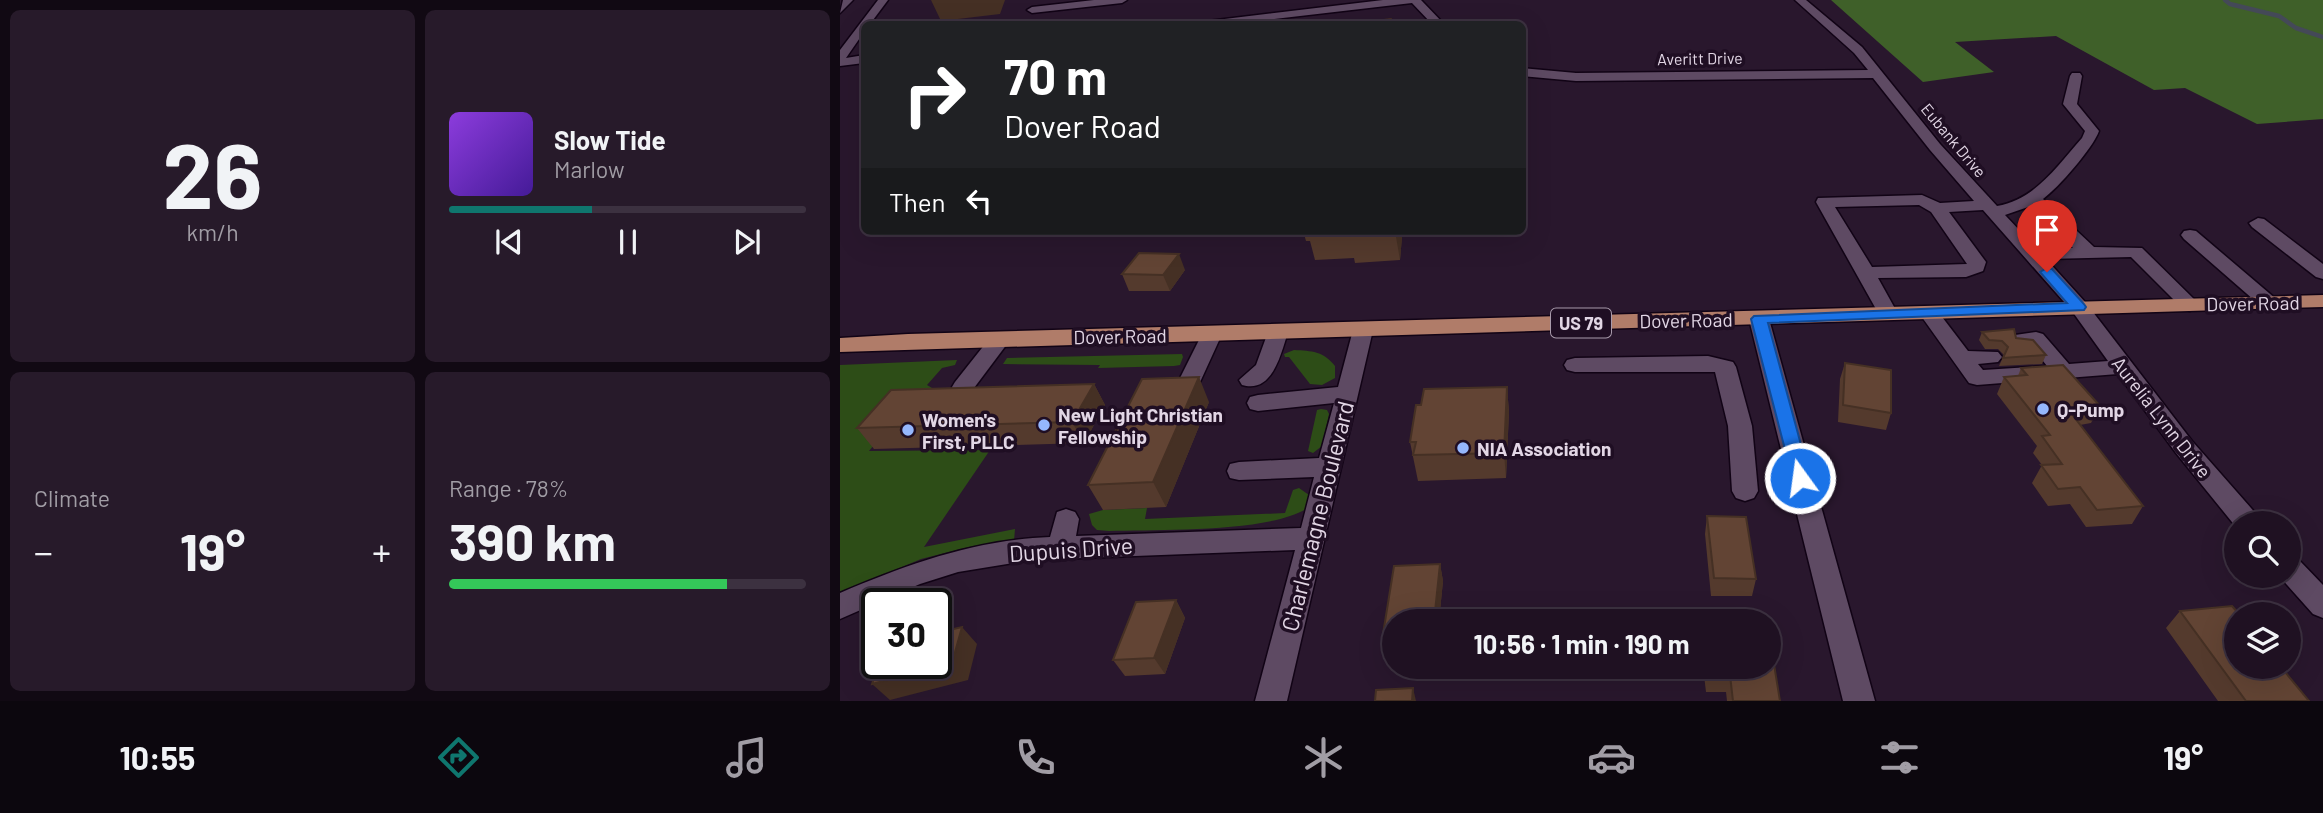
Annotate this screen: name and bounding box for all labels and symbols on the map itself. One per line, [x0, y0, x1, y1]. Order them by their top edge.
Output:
street label: Averitt Drive [1657, 48, 1743, 68]
street label: Eubank Drive [1918, 99, 1990, 181]
pin [2017, 200, 2077, 272]
street label: Dover Road [2206, 291, 2300, 315]
street label: Dover Road [1639, 308, 1733, 332]
road number: US 79 [1551, 309, 1611, 338]
street label: Dover Road [1073, 324, 1167, 348]
street label: Aurelia Lynn Drive [2108, 352, 2216, 482]
street label: Charlemagne Boulevard [1275, 398, 1359, 634]
place label: Q-Pump [2057, 398, 2125, 421]
marker: Q-Pump [2035, 401, 2051, 417]
place label: New Light Christian Fellowship [1058, 403, 1223, 448]
place label: Women's First, PLLC [922, 408, 1015, 453]
marker: New Light Christian Fellowship [1036, 417, 1052, 433]
marker: Women's First, PLLC [900, 422, 916, 438]
place label: NIA Association [1477, 437, 1611, 460]
marker: NIA Association [1455, 440, 1471, 456]
position arrow [1763, 441, 1837, 515]
street label: Dupuis Drive [1008, 531, 1134, 567]
speed limit sign: 30 [861, 588, 952, 679]

